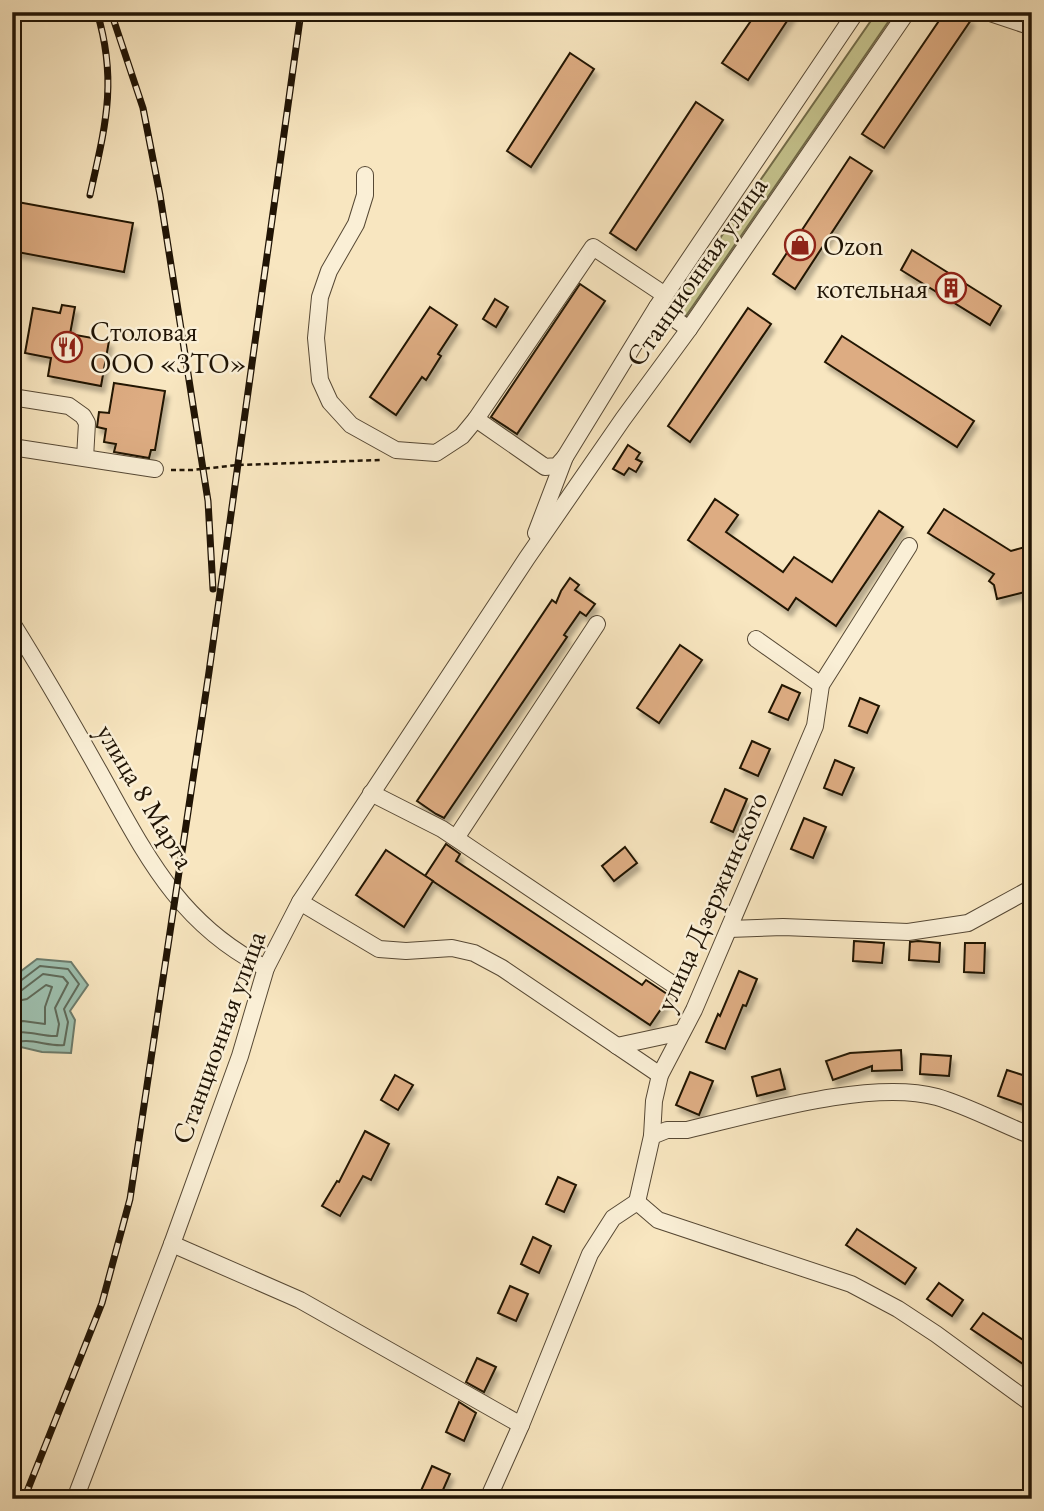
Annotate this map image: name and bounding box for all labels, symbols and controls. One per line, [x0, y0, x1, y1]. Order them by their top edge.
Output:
street label: Станционная улица [617, 168, 775, 373]
place label: Ozon [823, 227, 884, 263]
shop icon: Ozon [783, 228, 817, 262]
place label: котельная [816, 270, 928, 306]
building icon: котельная [934, 271, 968, 305]
place label: Столовая ООО «ЗТО» [90, 313, 246, 381]
restaurant icon: Столовая ООО «ЗТО» [50, 330, 84, 364]
street label: улица 8 Марта [89, 717, 204, 876]
street label: улица Дзержинского [646, 786, 776, 1016]
street label: Станционная улица [163, 925, 274, 1148]

